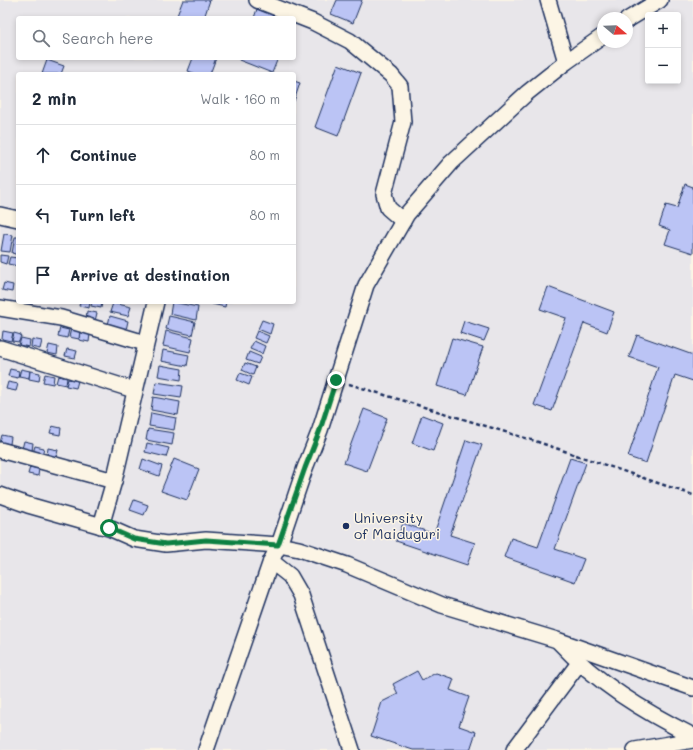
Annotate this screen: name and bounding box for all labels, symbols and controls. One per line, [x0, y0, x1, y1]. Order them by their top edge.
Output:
north arrow [597, 12, 633, 48]
map controls [645, 12, 681, 84]
button: + [645, 12, 681, 48]
search box [16, 16, 296, 60]
icon: search [30, 27, 52, 49]
text: Search here [62, 28, 153, 48]
button: − [645, 48, 681, 84]
text: 2 min [32, 87, 77, 109]
text: Walk · 160 m [200, 90, 280, 107]
icon: ahead [32, 144, 54, 166]
text: Continue [70, 145, 137, 165]
text: 80 m [250, 146, 280, 163]
icon: left [32, 204, 54, 226]
text: Turn left [70, 205, 135, 225]
text: 80 m [250, 206, 280, 223]
icon: arrive [32, 264, 54, 286]
text: Arrive at destination [70, 265, 230, 285]
route end [327, 371, 345, 389]
place label: University of Maiduguri [354, 508, 440, 543]
route start [100, 519, 118, 537]
marker: University of Maiduguri [341, 521, 351, 531]

